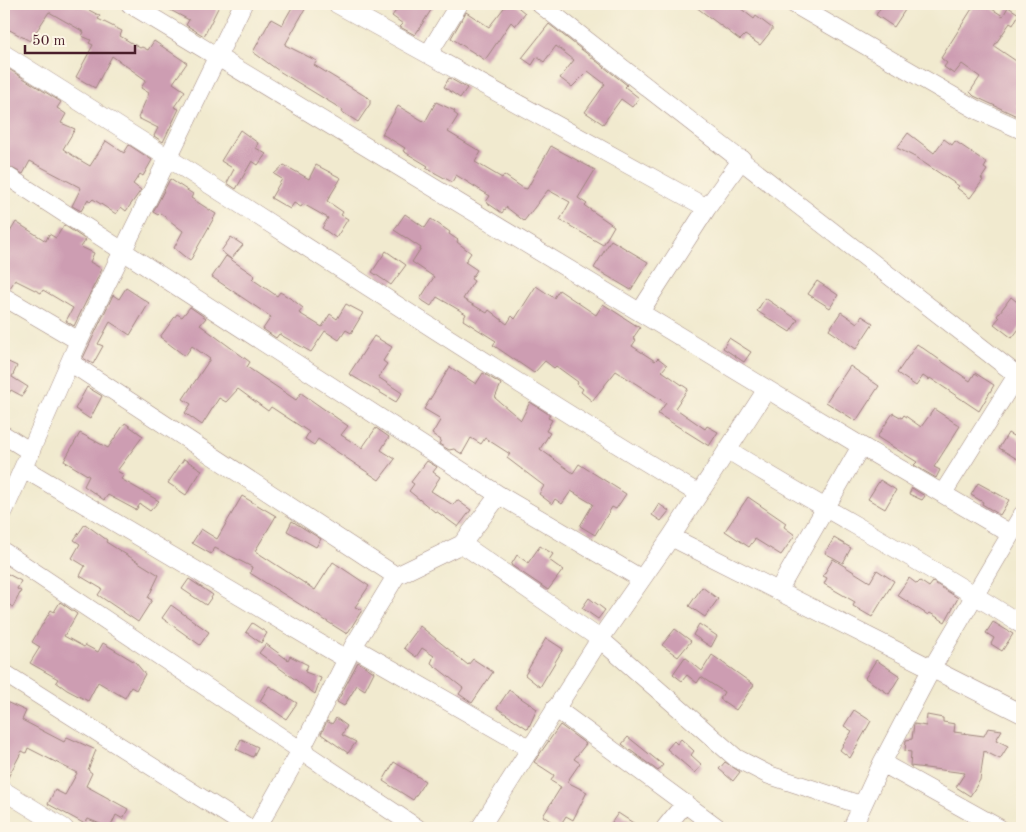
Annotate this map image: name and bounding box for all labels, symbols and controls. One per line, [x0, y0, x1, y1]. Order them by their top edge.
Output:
scale bar [25, 22, 135, 54]
text: 50 m [32, 34, 66, 49]

